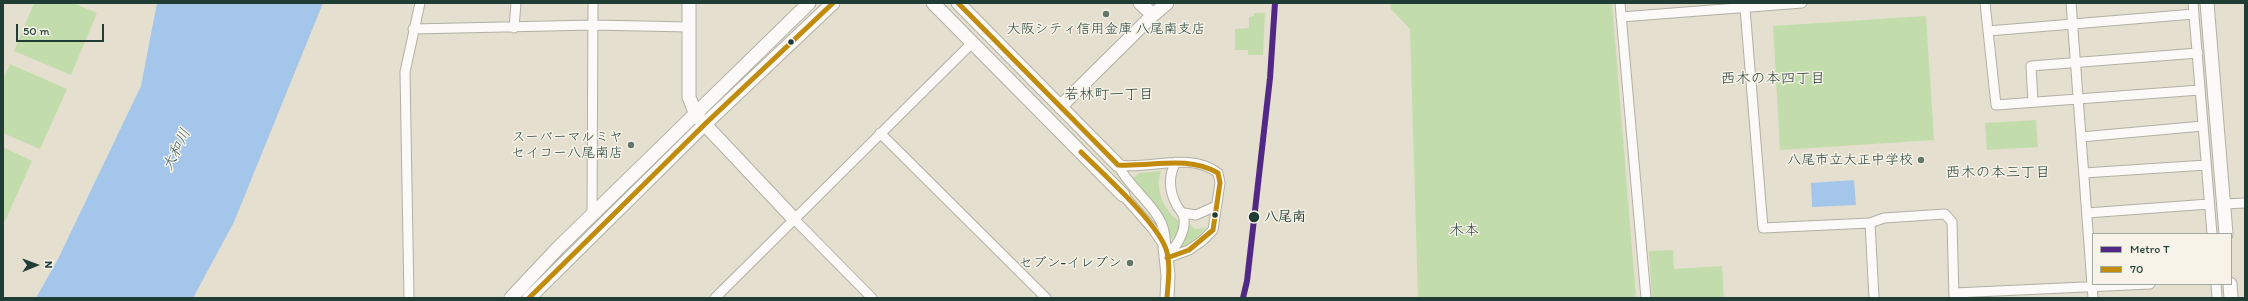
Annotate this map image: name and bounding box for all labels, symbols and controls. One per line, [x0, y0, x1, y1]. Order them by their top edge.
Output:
marker: 大阪シティ信用金庫 八尾南支店 [1101, 9, 1111, 19]
scale bar [18, 16, 106, 42]
place label: 大阪シティ信用金庫 八尾南支店 [1006, 21, 1206, 37]
text: 50 m [23, 24, 49, 38]
unlabelled marker [786, 37, 796, 47]
district label: 西木の本四丁目 [1721, 70, 1825, 88]
district label: 若林町一丁目 [1064, 86, 1154, 104]
water label: 大和川 [159, 126, 195, 174]
place label: スーバーマルミヤ セイコー八尾南店 [511, 129, 623, 162]
marker: スーバーマルミヤ セイコー八尾南店 [626, 140, 636, 150]
place label: 八尾市立大正中学校 [1787, 152, 1913, 168]
marker: 八尾市立大正中学校 [1916, 155, 1926, 165]
district label: 西木の本三丁目 [1946, 164, 2050, 182]
place label: 八尾南 [1264, 209, 1306, 225]
unlabelled marker [1210, 210, 1220, 220]
marker: 八尾南 [1247, 210, 1261, 224]
district label: 木本 [1449, 222, 1479, 240]
legend [2092, 233, 2232, 285]
text: Metro T [2130, 242, 2170, 256]
north arrow [16, 245, 56, 285]
place label: セブン-イレブン [1018, 255, 1122, 271]
marker: セブン-イレブン [1125, 258, 1135, 268]
text: N [42, 261, 55, 269]
text: 70 [2130, 262, 2143, 276]

